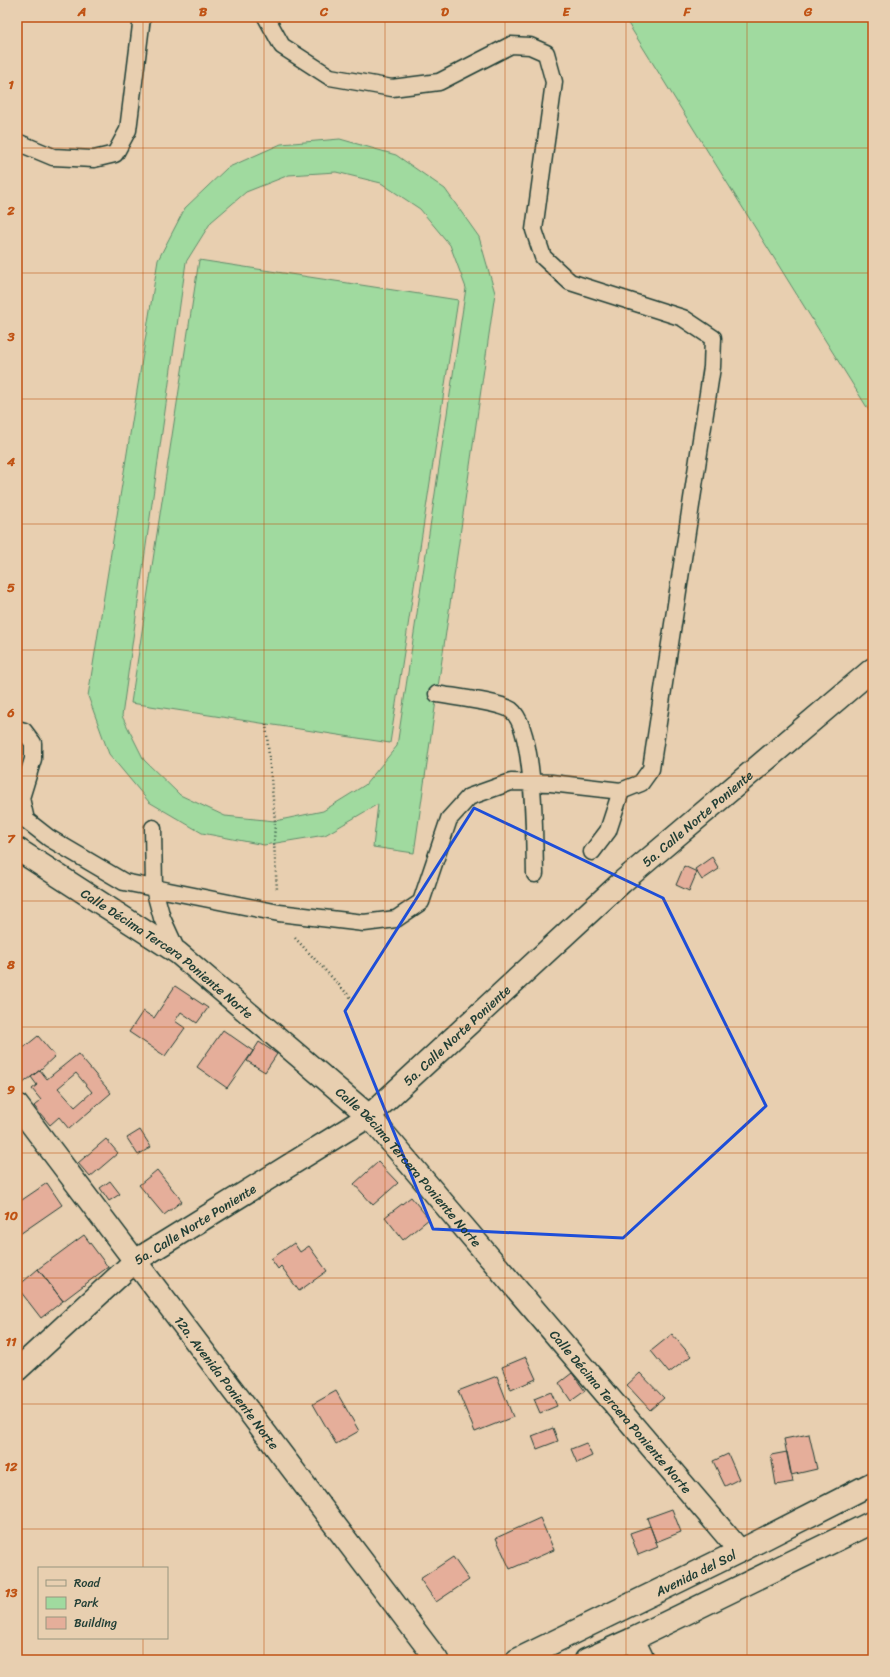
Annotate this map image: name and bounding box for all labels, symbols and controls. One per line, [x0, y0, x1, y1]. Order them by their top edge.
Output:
text: A [77, 0, 86, 23]
text: B [199, 0, 208, 23]
text: C [319, 0, 329, 23]
text: D [441, 0, 449, 23]
text: E [562, 0, 571, 23]
text: F [682, 0, 691, 23]
text: G [803, 0, 813, 23]
text: 1 [8, 73, 14, 96]
text: 2 [6, 199, 15, 222]
text: 3 [6, 325, 15, 348]
text: 4 [6, 450, 16, 473]
text: 5 [7, 576, 15, 599]
text: 6 [6, 701, 15, 724]
street label: 5a. Calle Norte Poniente [636, 764, 758, 873]
text: 7 [7, 827, 16, 850]
street label: Calle Décima Tercera Poniente Norte [76, 882, 259, 1025]
text: 8 [6, 953, 15, 976]
street label: 5a. Calle Norte Poniente [397, 979, 516, 1092]
text: 9 [7, 1078, 15, 1101]
street label: Calle Décima Tercera Poniente Norte [330, 1081, 487, 1253]
street label: 5a. Calle Norte Poniente [129, 1178, 261, 1271]
text: 10 [4, 1204, 18, 1227]
street label: 12a. Avenida Poniente Norte [168, 1311, 285, 1455]
street label: Calle Décima Tercera Poniente Norte [544, 1324, 698, 1499]
text: 11 [5, 1330, 17, 1353]
text: 12 [4, 1455, 18, 1478]
street label: Avenida del Sol [651, 1543, 741, 1603]
legend [38, 1567, 168, 1639]
text: Road [74, 1572, 101, 1594]
text: 13 [5, 1581, 18, 1604]
text: Park [74, 1592, 99, 1614]
text: Building [74, 1612, 117, 1634]

